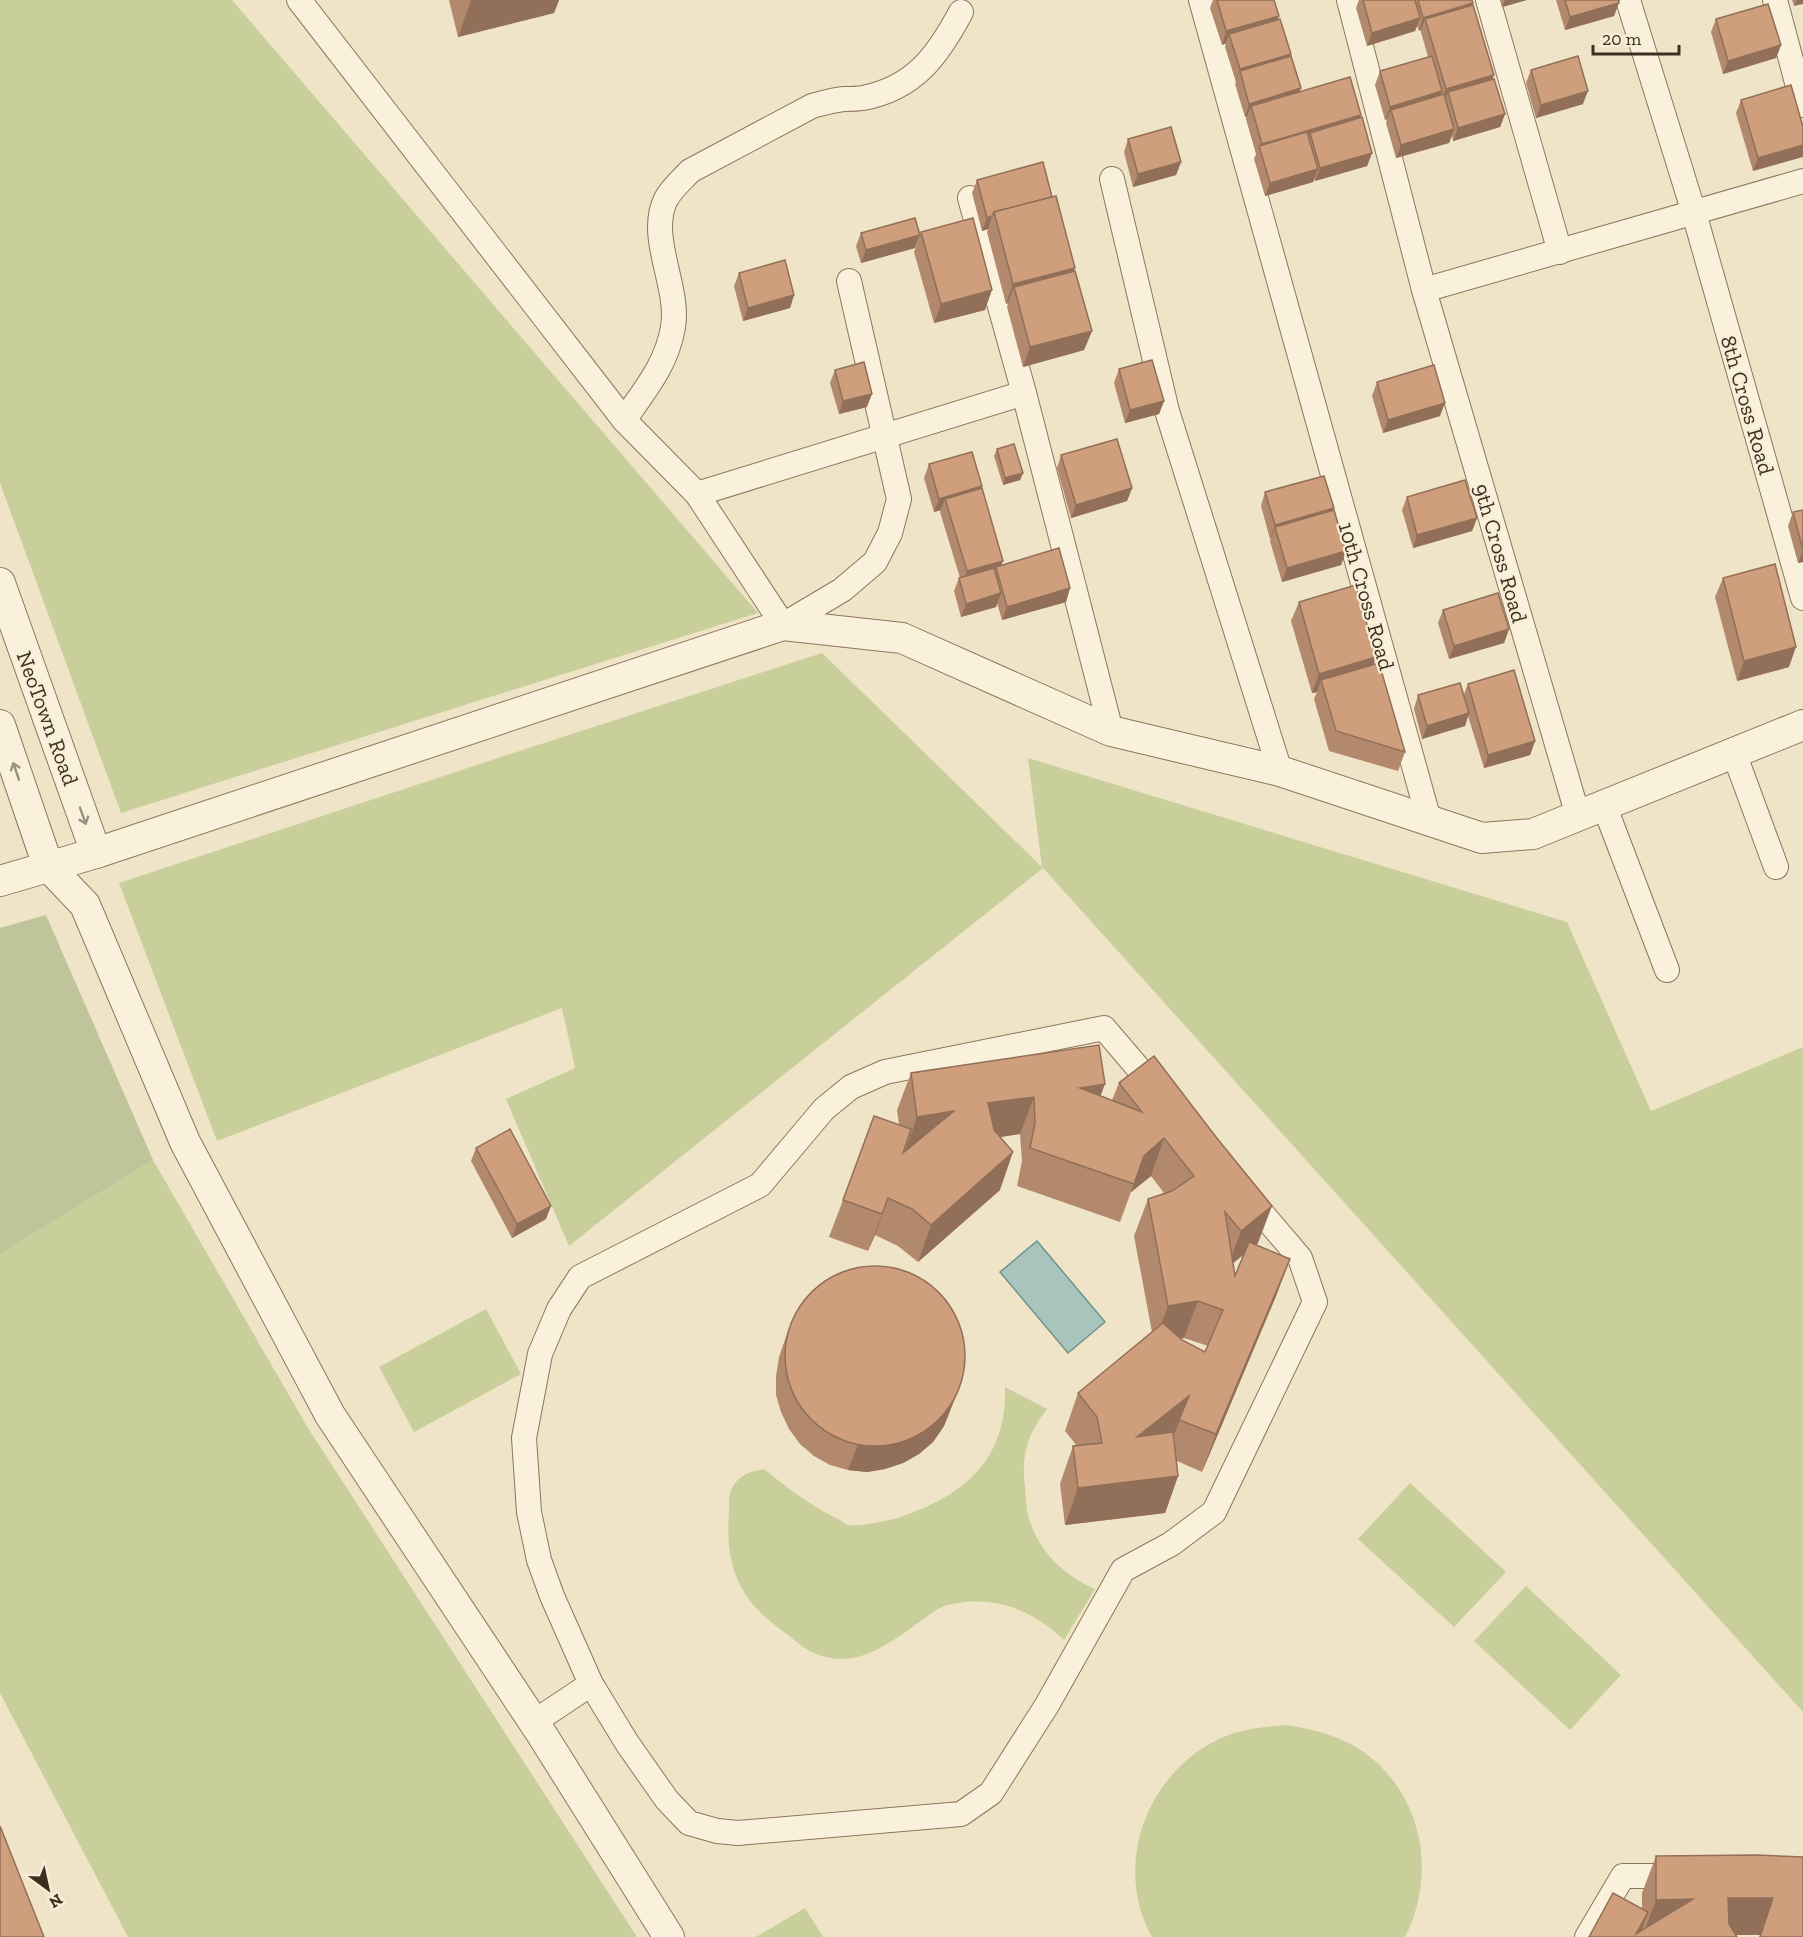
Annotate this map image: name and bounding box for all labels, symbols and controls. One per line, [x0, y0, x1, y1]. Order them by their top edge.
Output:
scale bar [1593, 18, 1678, 56]
text: 20 m [1602, 28, 1642, 50]
street label: 8th Cross Road [1715, 332, 1780, 478]
street label: 9th Cross Road [1468, 481, 1533, 626]
street label: 10th Cross Road [1332, 519, 1401, 673]
street label: NeoTown Road [11, 647, 84, 789]
one-way arrow [10, 762, 21, 781]
one-way arrow [78, 806, 89, 825]
north arrow [18, 1859, 78, 1919]
text: N [46, 1890, 66, 1912]

